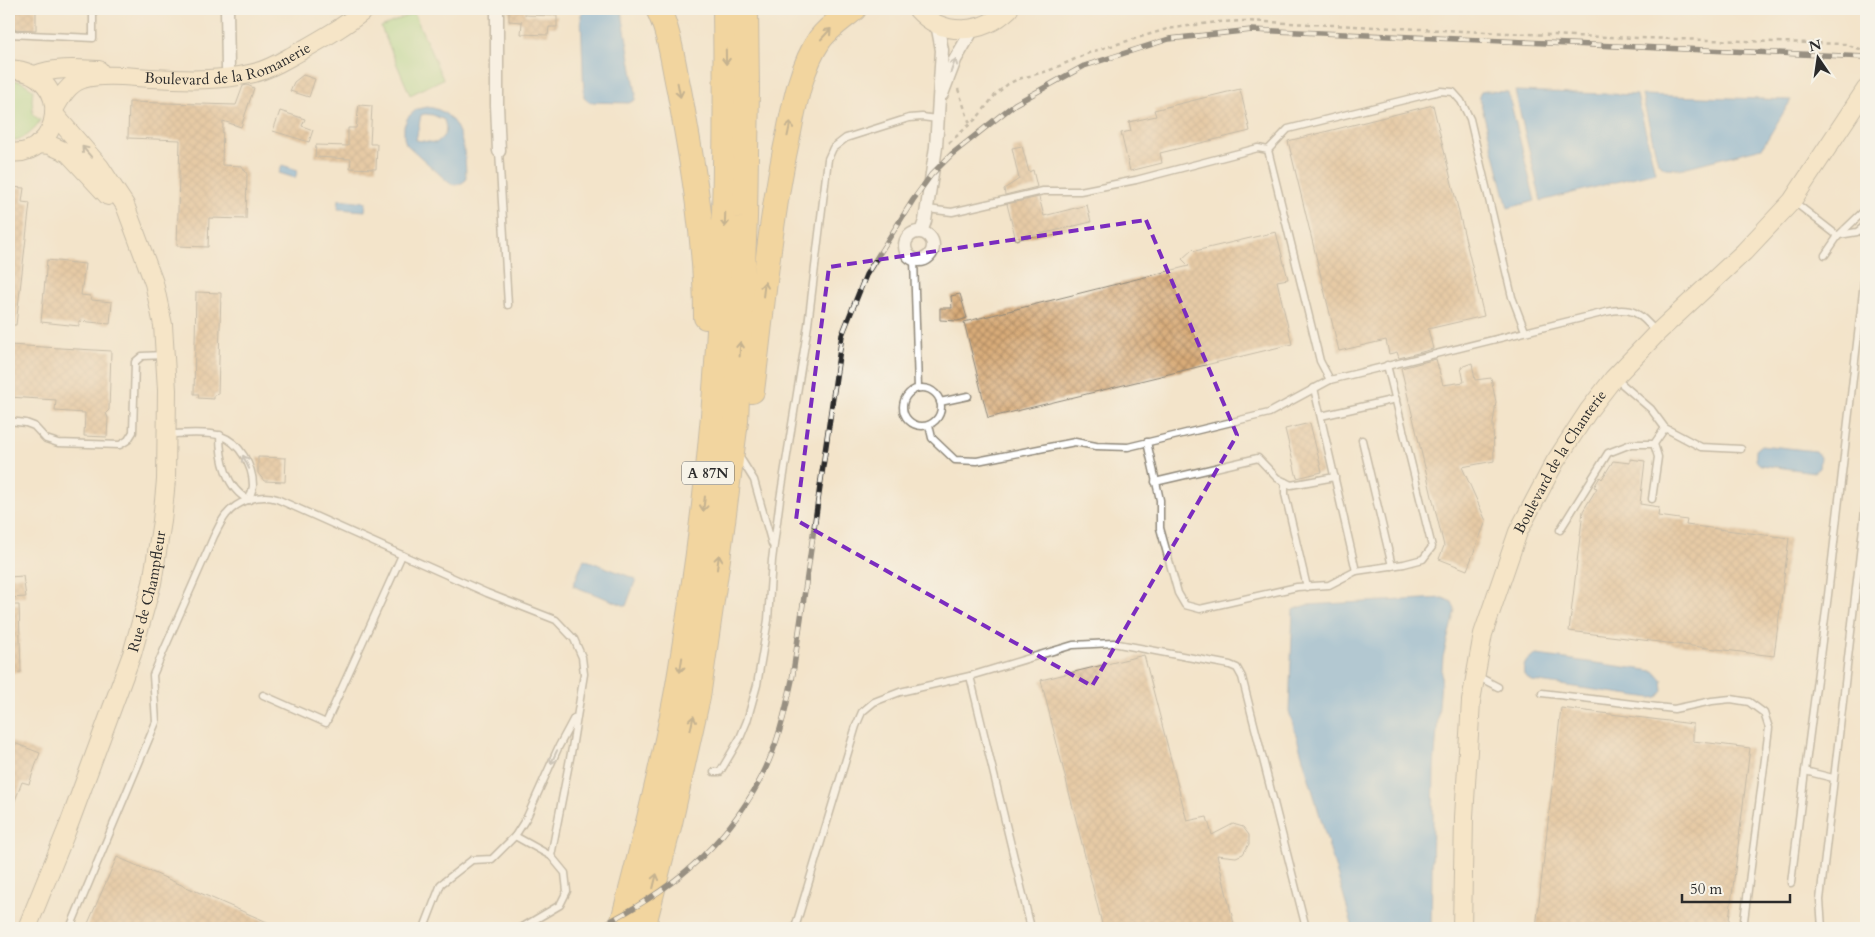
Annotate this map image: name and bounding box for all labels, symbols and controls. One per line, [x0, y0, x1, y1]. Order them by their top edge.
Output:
one-way arrow [820, 28, 832, 40]
north arrow [1792, 32, 1842, 82]
text: N [1807, 35, 1823, 56]
street label: Boulevard de la Romanerie [144, 37, 314, 89]
one-way arrow [721, 49, 730, 65]
one-way arrow [949, 59, 958, 74]
one-way arrow [674, 81, 684, 97]
one-way arrow [785, 121, 795, 137]
one-way arrow [82, 146, 93, 159]
one-way arrow [720, 212, 729, 228]
one-way arrow [759, 282, 769, 298]
one-way arrow [735, 341, 744, 357]
street label: Boulevard de la Chanterie [1509, 386, 1611, 537]
one-way arrow [241, 455, 251, 470]
road number: A 87N [682, 462, 734, 484]
one-way arrow [699, 496, 709, 512]
street label: Rue de Champfleur [123, 529, 170, 654]
one-way arrow [713, 555, 723, 571]
one-way arrow [676, 657, 686, 673]
one-way arrow [688, 715, 697, 731]
one-way arrow [549, 749, 559, 764]
scale bar [1682, 872, 1790, 904]
one-way arrow [651, 874, 660, 890]
text: 50 m [1690, 879, 1722, 899]

